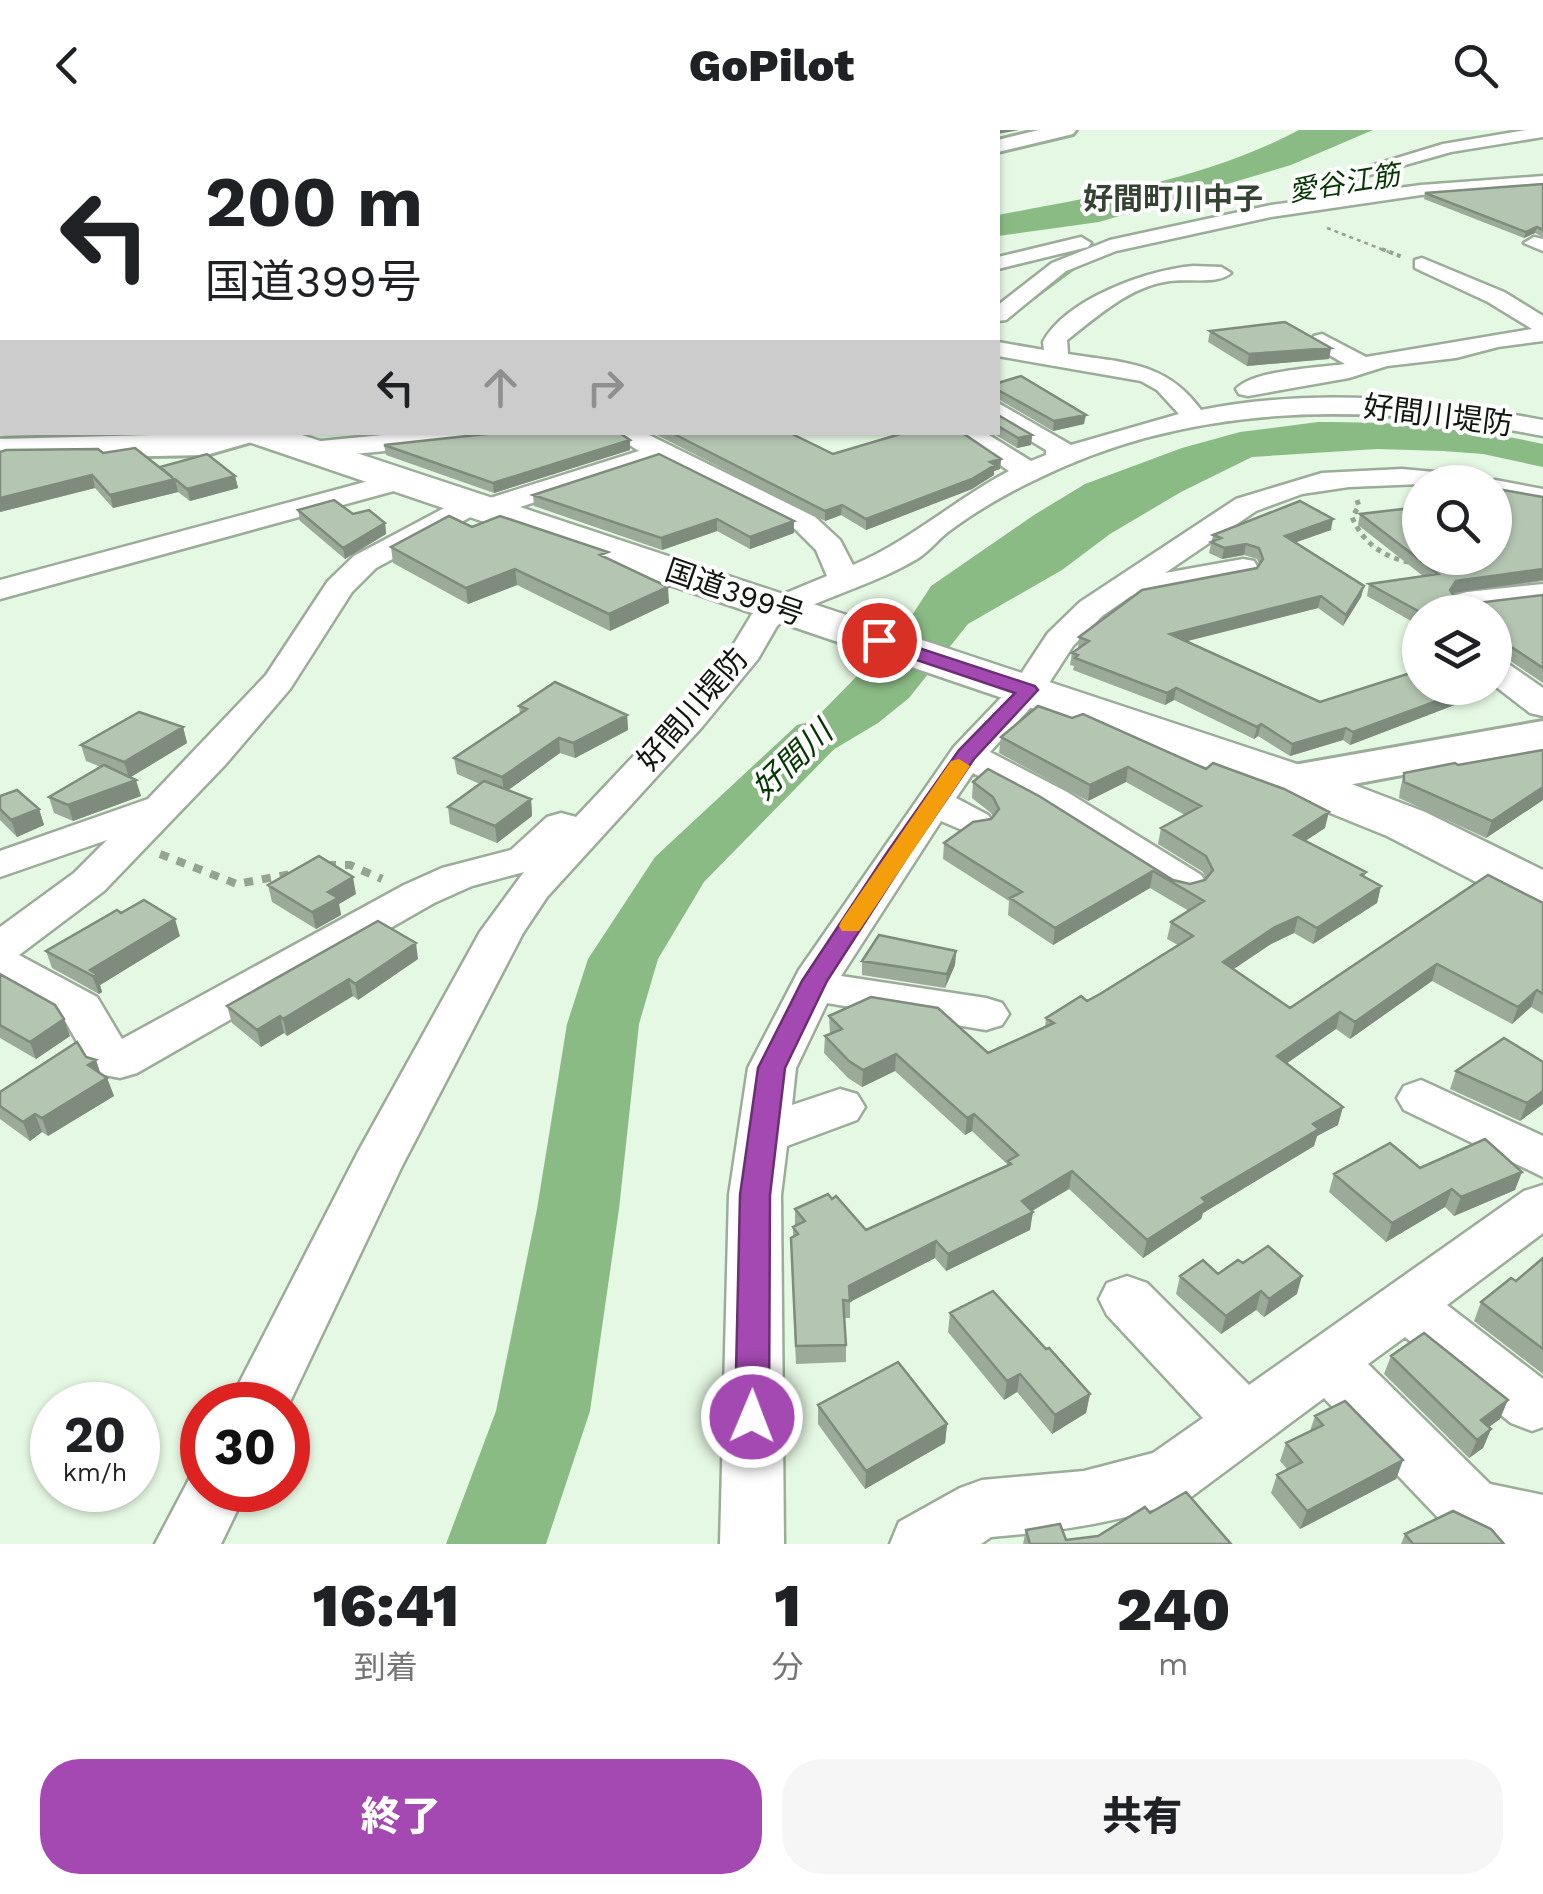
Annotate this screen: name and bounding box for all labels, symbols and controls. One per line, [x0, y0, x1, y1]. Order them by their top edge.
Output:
icon: back [40, 38, 95, 93]
icon: search [1448, 38, 1503, 93]
text: GoPilot [689, 39, 854, 92]
water label: 愛谷江筋 [1286, 157, 1406, 208]
text: 200 m [205, 161, 423, 243]
icon: left [40, 170, 170, 300]
district label: 好間町川中子 [1083, 181, 1263, 216]
text: 国道399号 [205, 255, 422, 308]
icon: left [368, 360, 423, 415]
icon: ahead [473, 360, 528, 415]
icon: right [578, 360, 633, 415]
street label: 好間川堤防 [1361, 388, 1515, 442]
map controls [1402, 465, 1512, 705]
button: search [1402, 465, 1512, 575]
street label: 国道399号 [661, 552, 809, 632]
button: layers [1402, 595, 1512, 705]
pin [837, 598, 922, 683]
icon: arrive [852, 613, 907, 668]
street label: 好間川堤防 [630, 641, 754, 777]
water label: 好間川 [744, 711, 842, 807]
position arrow [700, 1365, 804, 1469]
speed limit sign: 30 [180, 1382, 310, 1512]
text: 20 [64, 1405, 126, 1464]
text: km/h [63, 1458, 127, 1487]
text: 16:41 [312, 1570, 459, 1641]
text: 1 [774, 1570, 801, 1641]
text: 240 [1116, 1574, 1231, 1645]
text: m [1158, 1645, 1189, 1683]
text: 到着 [354, 1648, 418, 1686]
text: 分 [772, 1648, 804, 1686]
button: 終了 [40, 1759, 762, 1874]
button: 共有 [782, 1759, 1503, 1874]

